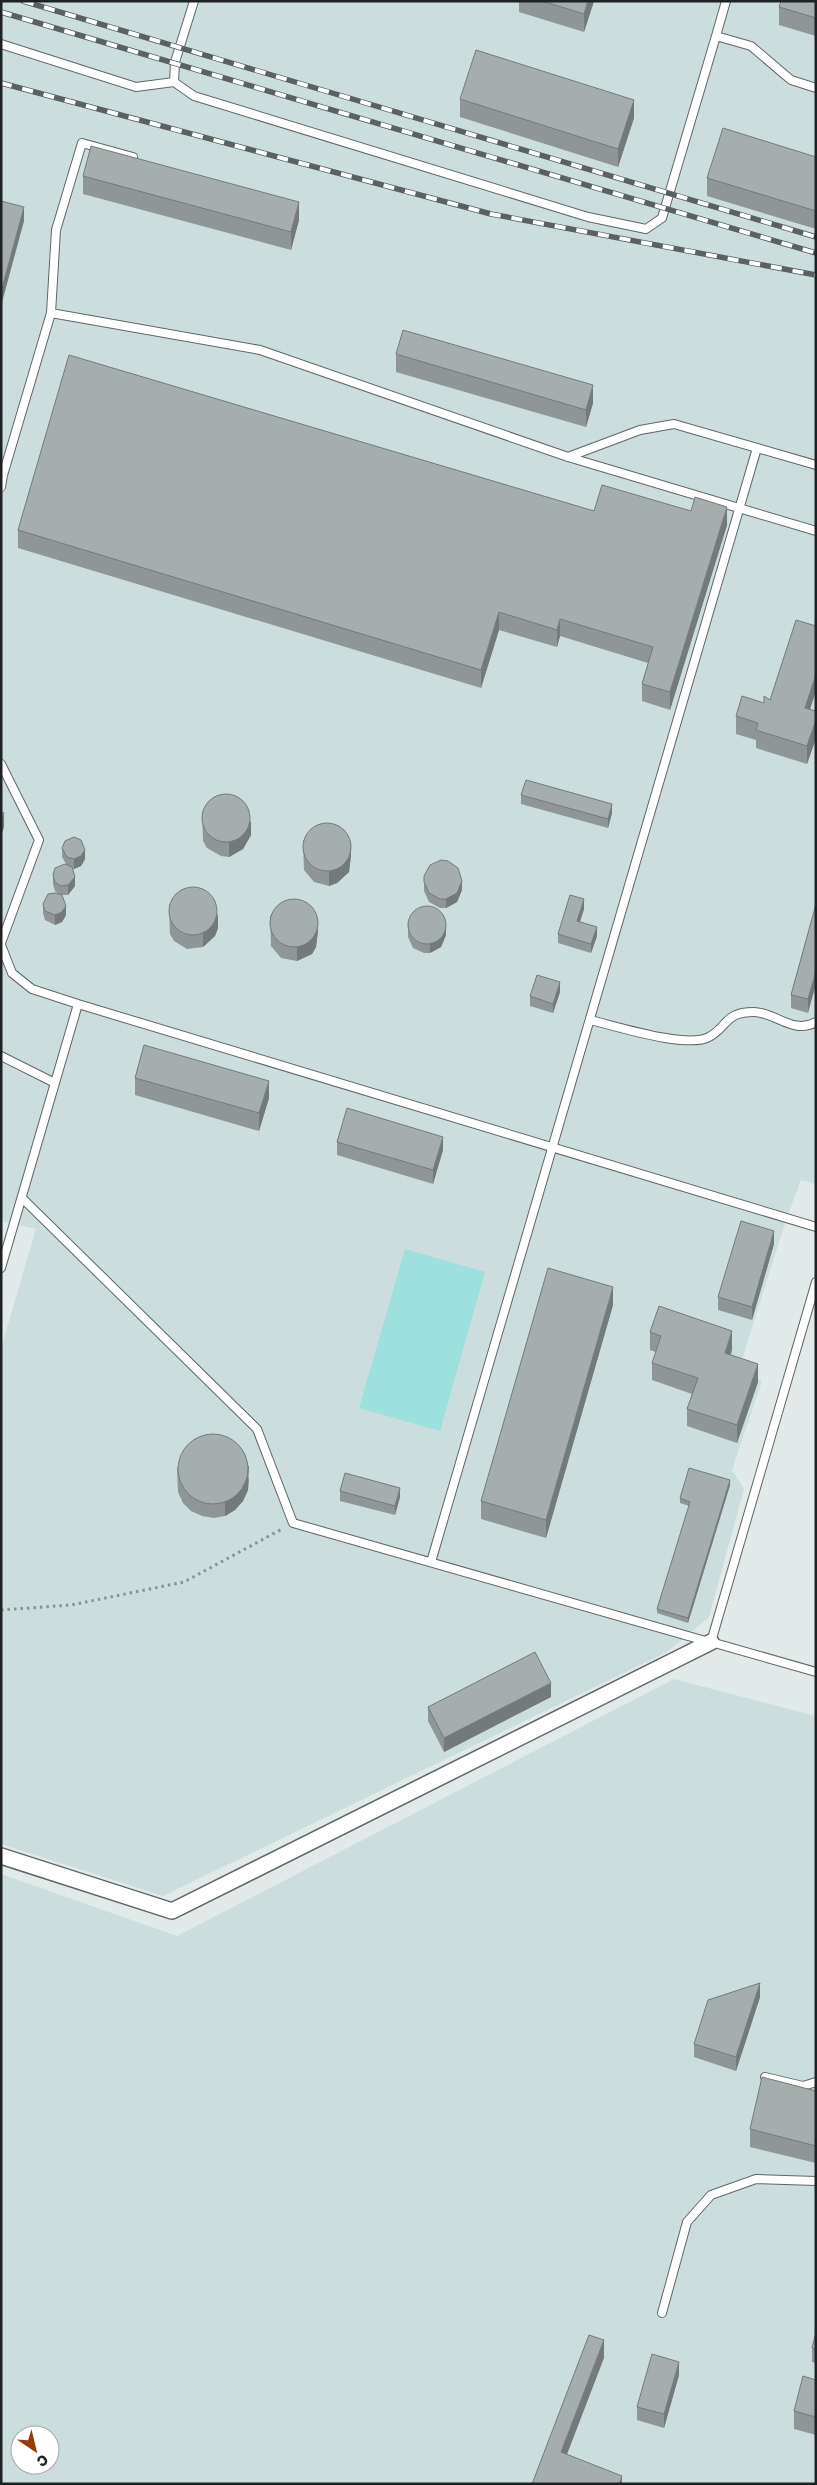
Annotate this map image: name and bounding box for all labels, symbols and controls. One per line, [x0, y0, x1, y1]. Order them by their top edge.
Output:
north arrow [10, 2425, 60, 2475]
text: С [34, 2451, 52, 2471]

